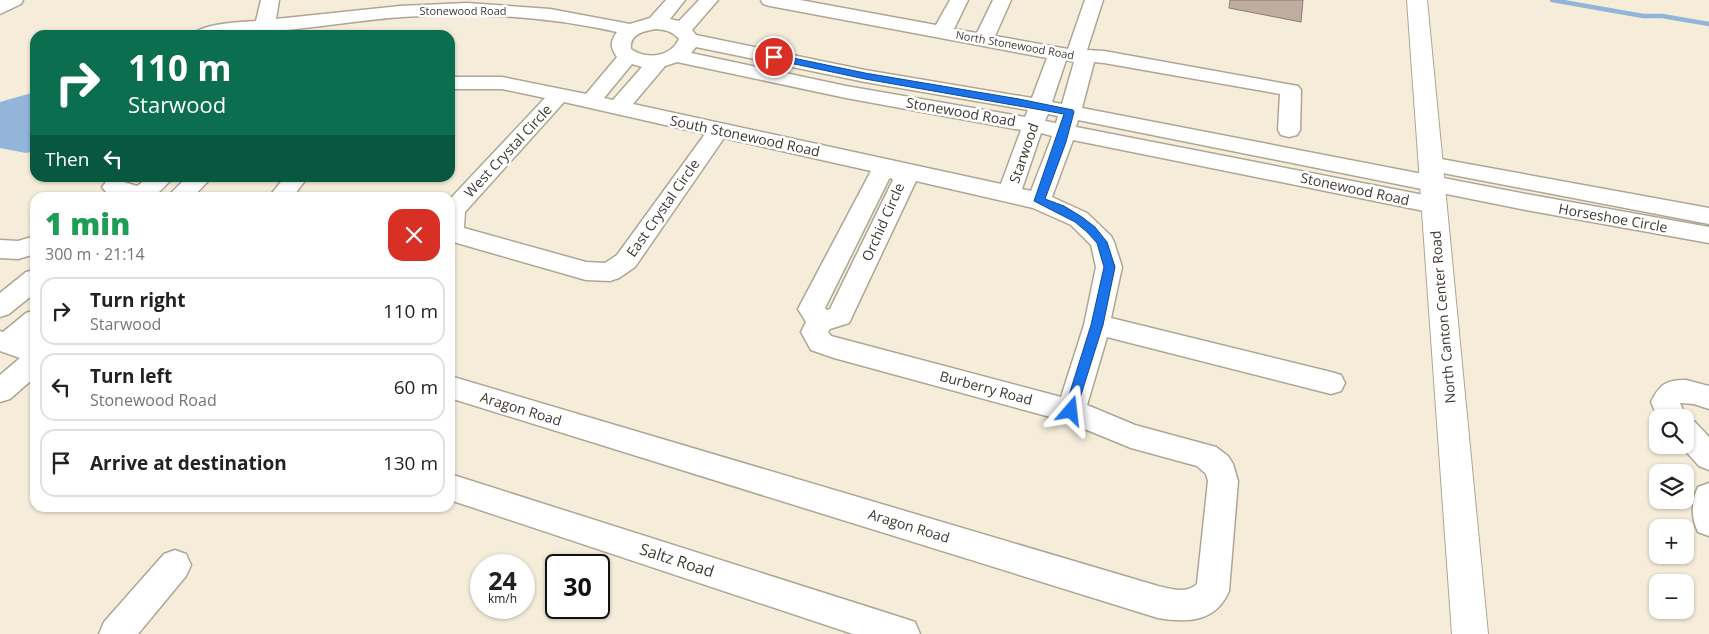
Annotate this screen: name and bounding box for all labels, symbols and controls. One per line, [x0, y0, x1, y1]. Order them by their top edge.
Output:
street label: Stonewood Road [419, 3, 507, 18]
street label: North Stonewood Road [955, 27, 1075, 62]
pin [753, 36, 795, 78]
icon: arrive [760, 43, 788, 71]
text: 110 m [128, 44, 232, 91]
icon: right [45, 50, 110, 115]
text: Starwood [128, 89, 226, 119]
street label: Stonewood Road [905, 93, 1017, 130]
street label: West Crystal Circle [460, 100, 556, 201]
street label: South Stonewood Road [668, 110, 822, 161]
street label: Starwood [1004, 120, 1043, 185]
icon: left [99, 145, 127, 173]
text: Then [45, 146, 89, 172]
street label: East Crystal Circle [622, 155, 703, 260]
street label: Stonewood Road [1299, 168, 1411, 209]
street label: Orchid Circle [857, 180, 908, 264]
street label: Horseshoe Circle [1557, 199, 1669, 236]
text: 1 min [45, 203, 130, 244]
button: close [388, 209, 440, 261]
street label: North Canton Center Road [1425, 230, 1460, 404]
text: 300 m · 21:14 [45, 243, 145, 265]
text: Turn right [90, 287, 185, 313]
icon: right [47, 297, 75, 325]
text: 110 m [383, 298, 438, 324]
text: Starwood [90, 313, 161, 335]
text: Turn left [90, 363, 172, 389]
street label: Burberry Road [938, 366, 1035, 409]
icon: left [47, 373, 75, 401]
text: 60 m [394, 374, 438, 400]
position arrow [1044, 384, 1096, 436]
street label: Aragon Road [478, 387, 564, 430]
text: Stonewood Road [90, 389, 217, 411]
map controls [1649, 409, 1694, 619]
button: search [1649, 409, 1694, 454]
icon: arrive [47, 449, 75, 477]
text: Arrive at destination [90, 450, 287, 476]
text: 130 m [383, 450, 438, 476]
button: layers [1649, 464, 1694, 509]
street label: Aragon Road [866, 504, 952, 547]
button: + [1649, 519, 1694, 564]
street label: Saltz Road [637, 538, 717, 582]
speed limit sign: 30 [545, 554, 610, 619]
text: 24 [488, 563, 517, 597]
button: − [1649, 574, 1694, 619]
text: km/h [488, 590, 517, 607]

